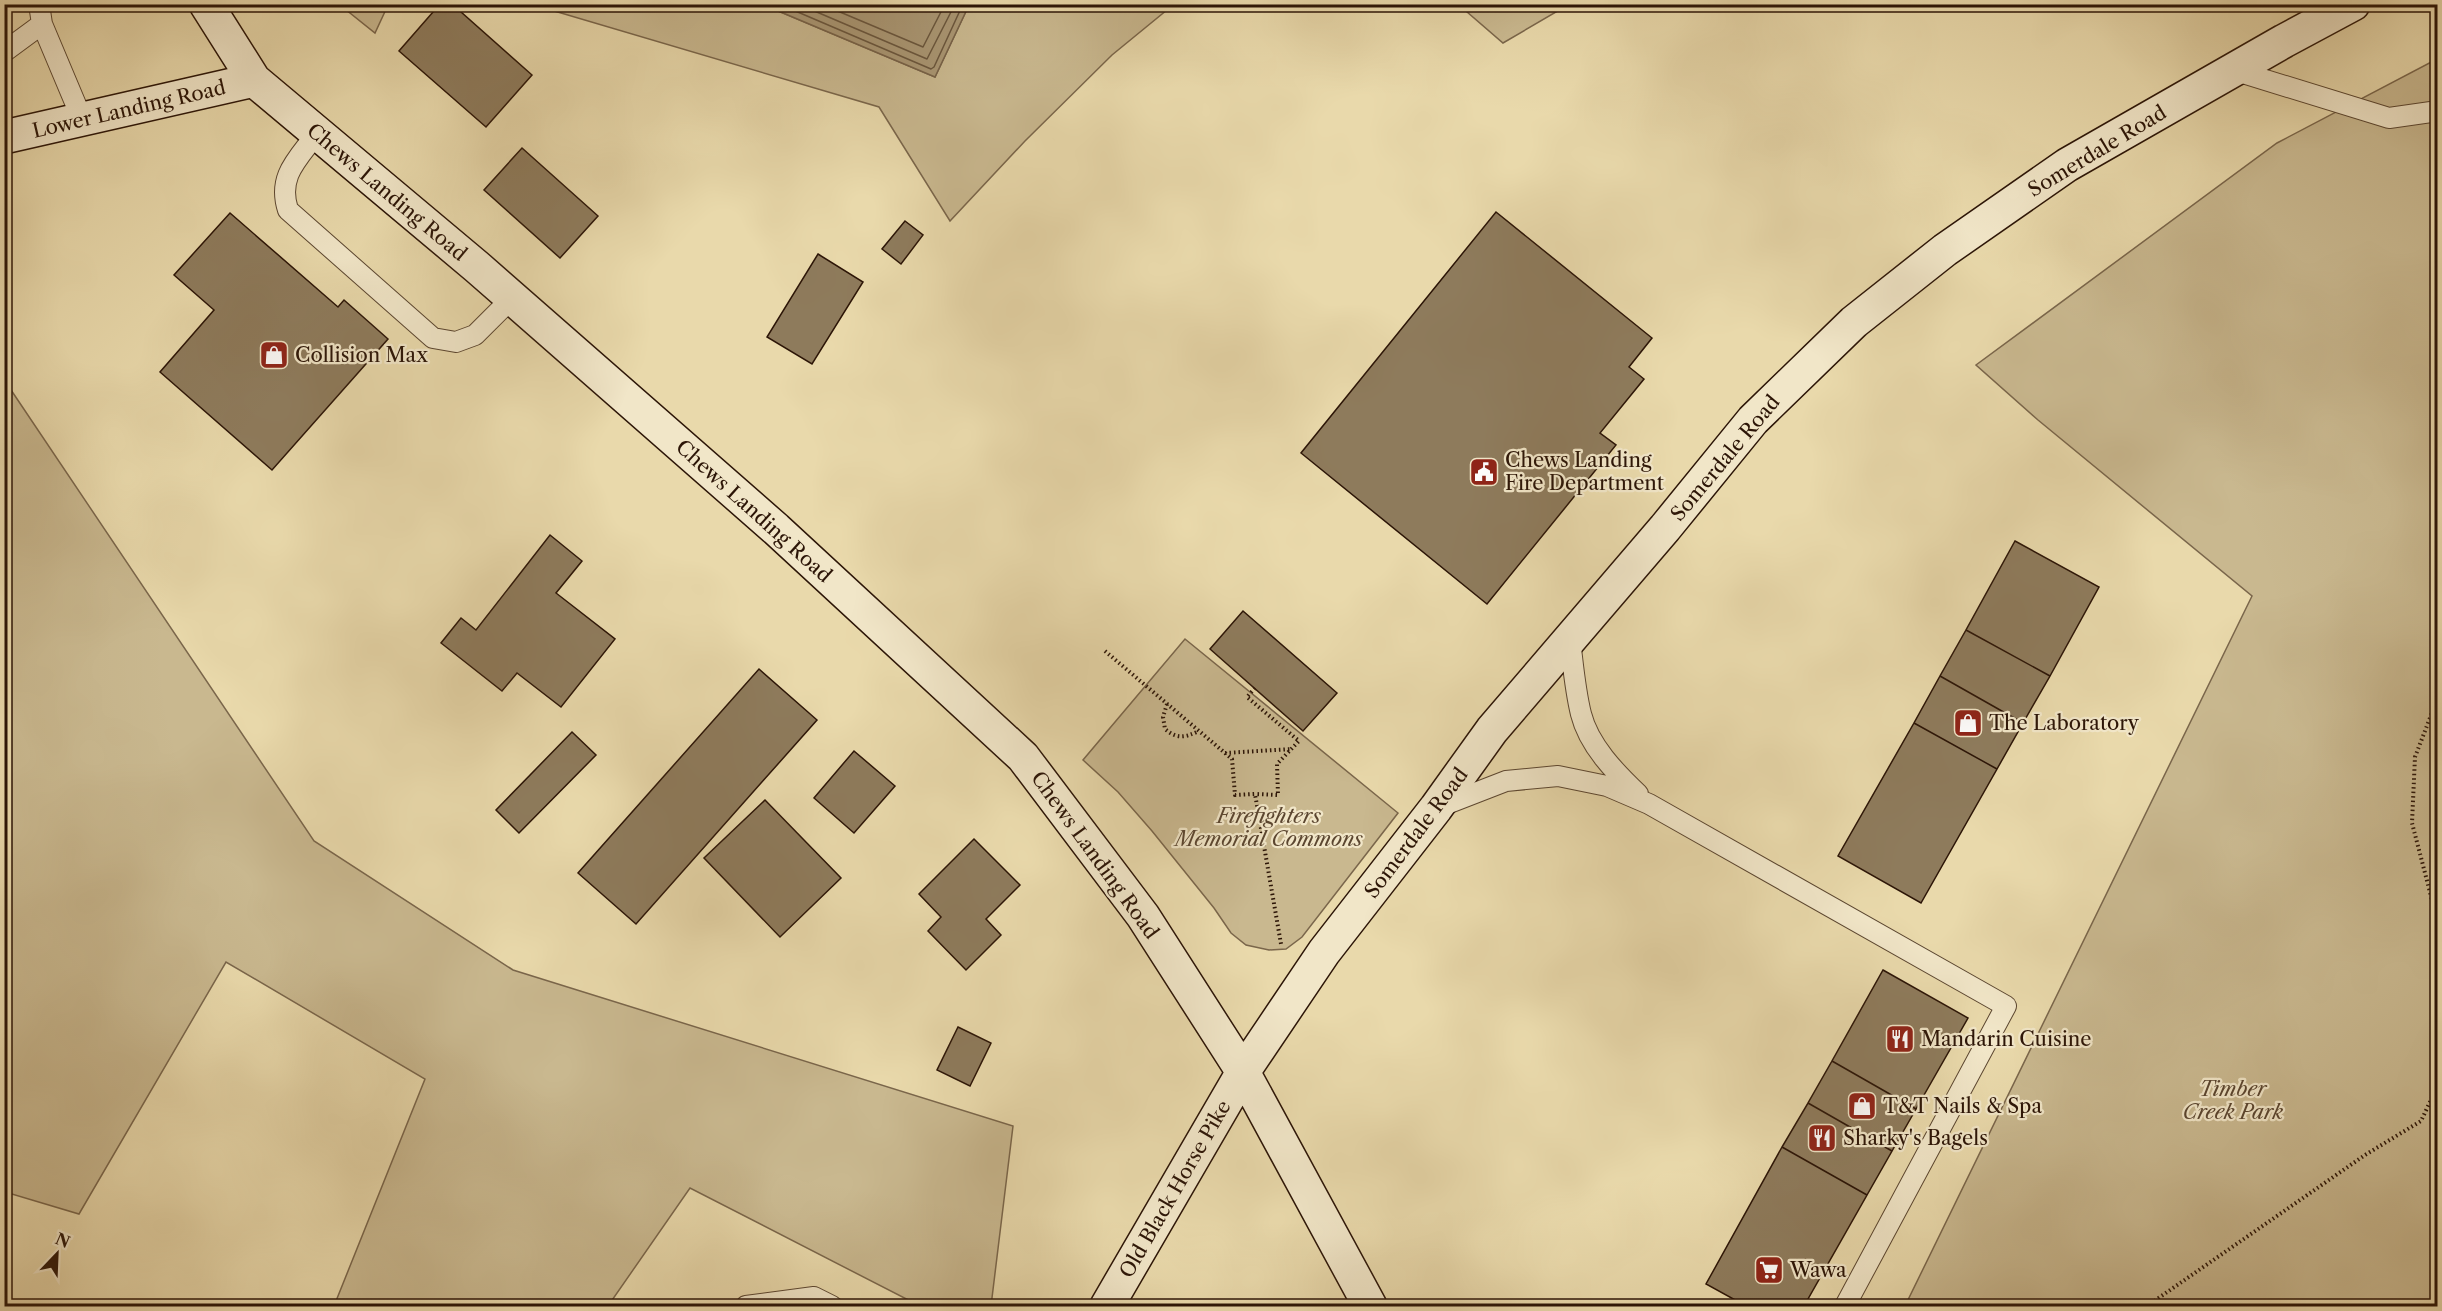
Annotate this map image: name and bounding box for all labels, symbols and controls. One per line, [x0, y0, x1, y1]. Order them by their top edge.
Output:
street label: Lower Landing Road [30, 75, 228, 143]
street label: Somerdale Road [2024, 100, 2170, 202]
street label: Chews Landing Road [302, 118, 472, 266]
shop icon: Collision Max [258, 339, 290, 371]
place label: Collision Max [295, 343, 428, 367]
street label: Somerdale Road [1665, 390, 1785, 526]
street label: Chews Landing Road [671, 435, 837, 587]
place label: Chews Landing Fire Department [1505, 448, 1664, 495]
public building icon: Chews Landing Fire Department [1468, 456, 1500, 488]
shop icon: The Laboratory [1952, 707, 1984, 739]
place label: The Laboratory [1989, 711, 2140, 735]
street label: Somerdale Road [1359, 763, 1473, 903]
street label: Chews Landing Road [1026, 767, 1164, 943]
park label: Firefighters Memorial Commons [1173, 804, 1363, 851]
restaurant icon: Mandarin Cuisine [1884, 1023, 1916, 1055]
place label: Mandarin Cuisine [1921, 1027, 2092, 1051]
park label: Timber Creek Park [2183, 1077, 2284, 1124]
shop icon: T&T Nails & Spa [1846, 1090, 1878, 1122]
place label: T&T Nails & Spa [1883, 1094, 2042, 1118]
street label: Old Black Horse Pike [1114, 1096, 1236, 1282]
restaurant icon: Sharky's Bagels [1806, 1122, 1838, 1154]
place label: Sharky's Bagels [1843, 1126, 1988, 1150]
north arrow [27, 1224, 87, 1284]
text: N [53, 1228, 73, 1252]
supermarket icon: Wawa [1753, 1254, 1785, 1286]
place label: Wawa [1789, 1258, 1847, 1282]

